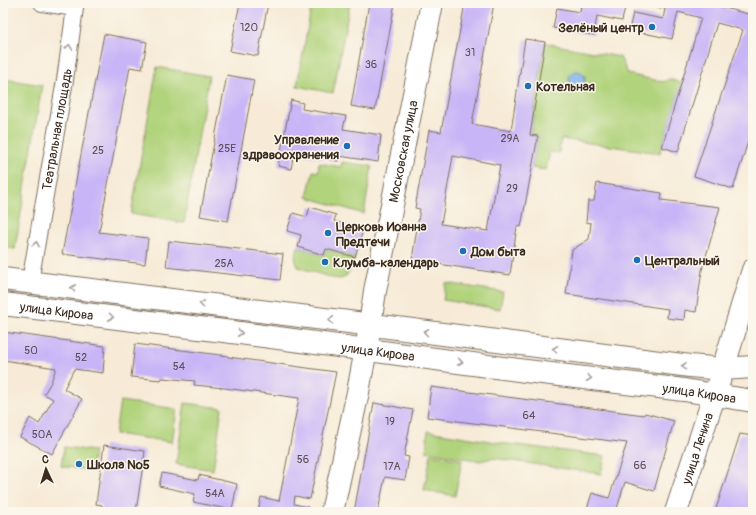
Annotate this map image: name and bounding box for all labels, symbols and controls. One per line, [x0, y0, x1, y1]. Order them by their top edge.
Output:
place label: Зелёный центр [558, 20, 644, 36]
house number: 120 [240, 21, 258, 34]
marker: Зелёный центр [647, 22, 657, 32]
one-way arrow [64, 44, 73, 50]
house number: 31 [465, 46, 475, 59]
house number: 36 [365, 58, 377, 71]
street label: Театральная площадь [39, 67, 76, 192]
place label: Котельная [536, 79, 595, 95]
marker: Котельная [523, 81, 533, 91]
street label: Московская улица [386, 99, 422, 204]
place label: Управление здравоохранения [242, 132, 340, 163]
house number: 29А [501, 132, 519, 145]
marker: Управление здравоохранения [342, 141, 352, 151]
house number: 25Е [218, 142, 236, 155]
house number: 25 [92, 144, 104, 157]
house number: 29 [506, 182, 518, 195]
place label: Церковь Иоанна Предтечи [336, 219, 427, 250]
marker: Церковь Иоанна Предтечи [323, 228, 333, 238]
one-way arrow [31, 241, 40, 247]
place label: Дом быта [470, 244, 526, 260]
marker: Дом быта [458, 246, 468, 256]
place label: Центральный [645, 253, 720, 269]
place label: Клумба-календарь [333, 255, 439, 271]
marker: Центральный [632, 255, 642, 265]
house number: 25А [214, 257, 234, 270]
marker: Клумба-календарь [320, 257, 330, 267]
one-way arrow [70, 284, 76, 293]
street label: улица Кирова [18, 299, 94, 324]
one-way arrow [199, 300, 205, 309]
one-way arrow [108, 312, 114, 321]
one-way arrow [328, 316, 334, 325]
one-way arrow [237, 328, 243, 337]
one-way arrow [423, 328, 429, 337]
street label: улица Кирова [339, 339, 416, 365]
house number: 50 [24, 344, 38, 357]
one-way arrow [552, 345, 558, 354]
house number: 52 [75, 351, 87, 364]
one-way arrow [457, 357, 463, 366]
house number: 54 [173, 360, 186, 373]
one-way arrow [681, 362, 687, 371]
one-way arrow [586, 374, 592, 383]
street label: улица Кирова [661, 380, 737, 407]
house number: 64 [523, 409, 536, 422]
street label: улица Ленина [678, 411, 717, 487]
house number: 19 [385, 415, 395, 428]
house number: 50А [32, 428, 52, 441]
north arrow [26, 449, 66, 489]
text: С [41, 453, 49, 466]
house number: 56 [297, 453, 309, 466]
place label: Школа №5 [86, 457, 150, 473]
marker: Школа №5 [74, 459, 84, 469]
house number: 66 [634, 459, 646, 472]
house number: 17А [383, 460, 401, 473]
house number: 54А [205, 487, 225, 500]

